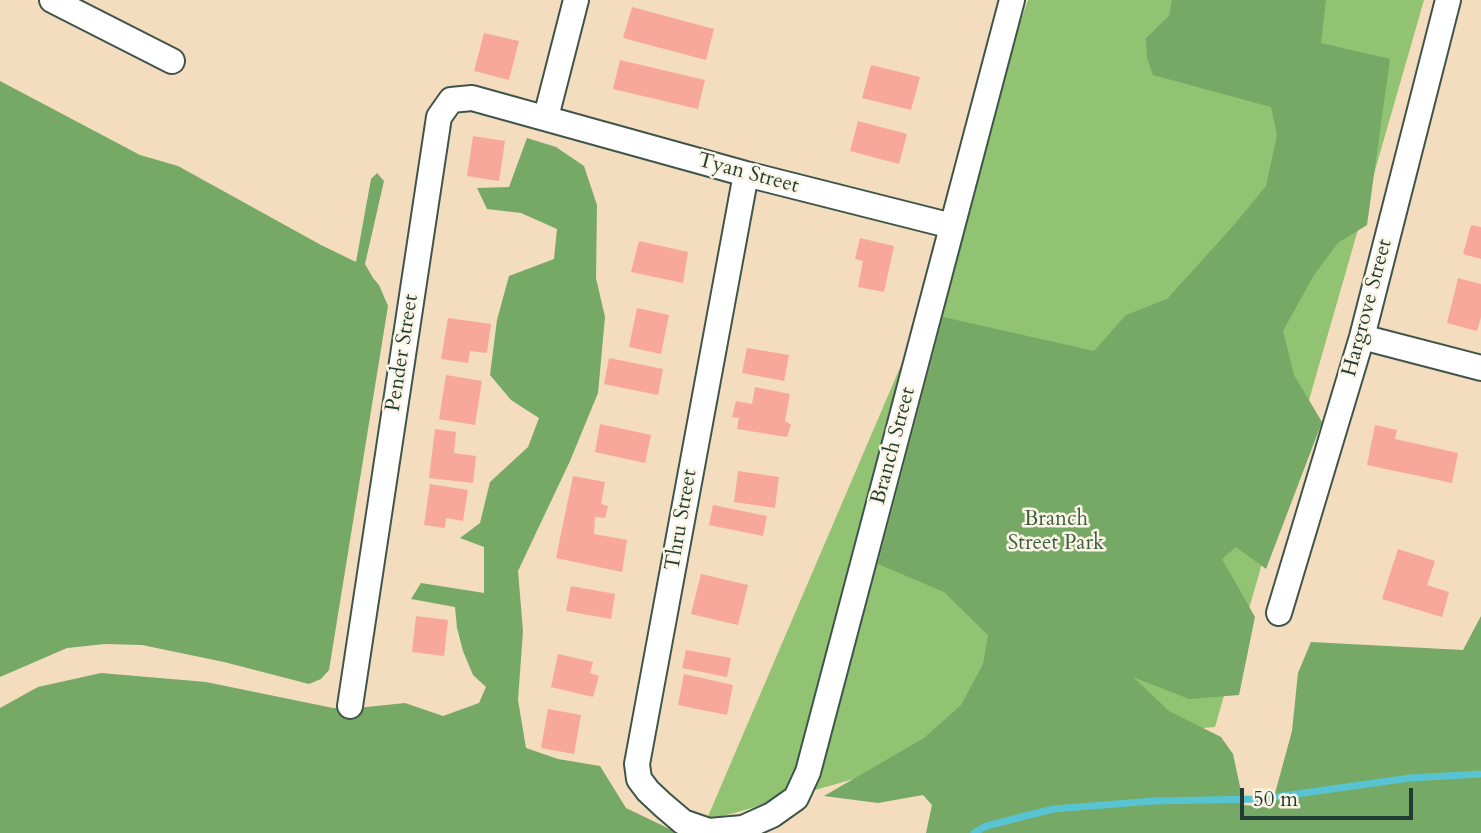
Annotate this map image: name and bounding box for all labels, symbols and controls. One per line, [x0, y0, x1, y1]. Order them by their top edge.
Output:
street label: Tyan Street [695, 148, 801, 200]
street label: Hargrove Street [1338, 236, 1398, 380]
street label: Pender Street [381, 293, 425, 413]
street label: Branch Street [866, 385, 922, 507]
street label: Thru Street [661, 467, 703, 573]
park label: Branch Street Park [1008, 507, 1104, 557]
scale bar [1243, 774, 1416, 818]
text: 50 m [1253, 785, 1298, 814]

